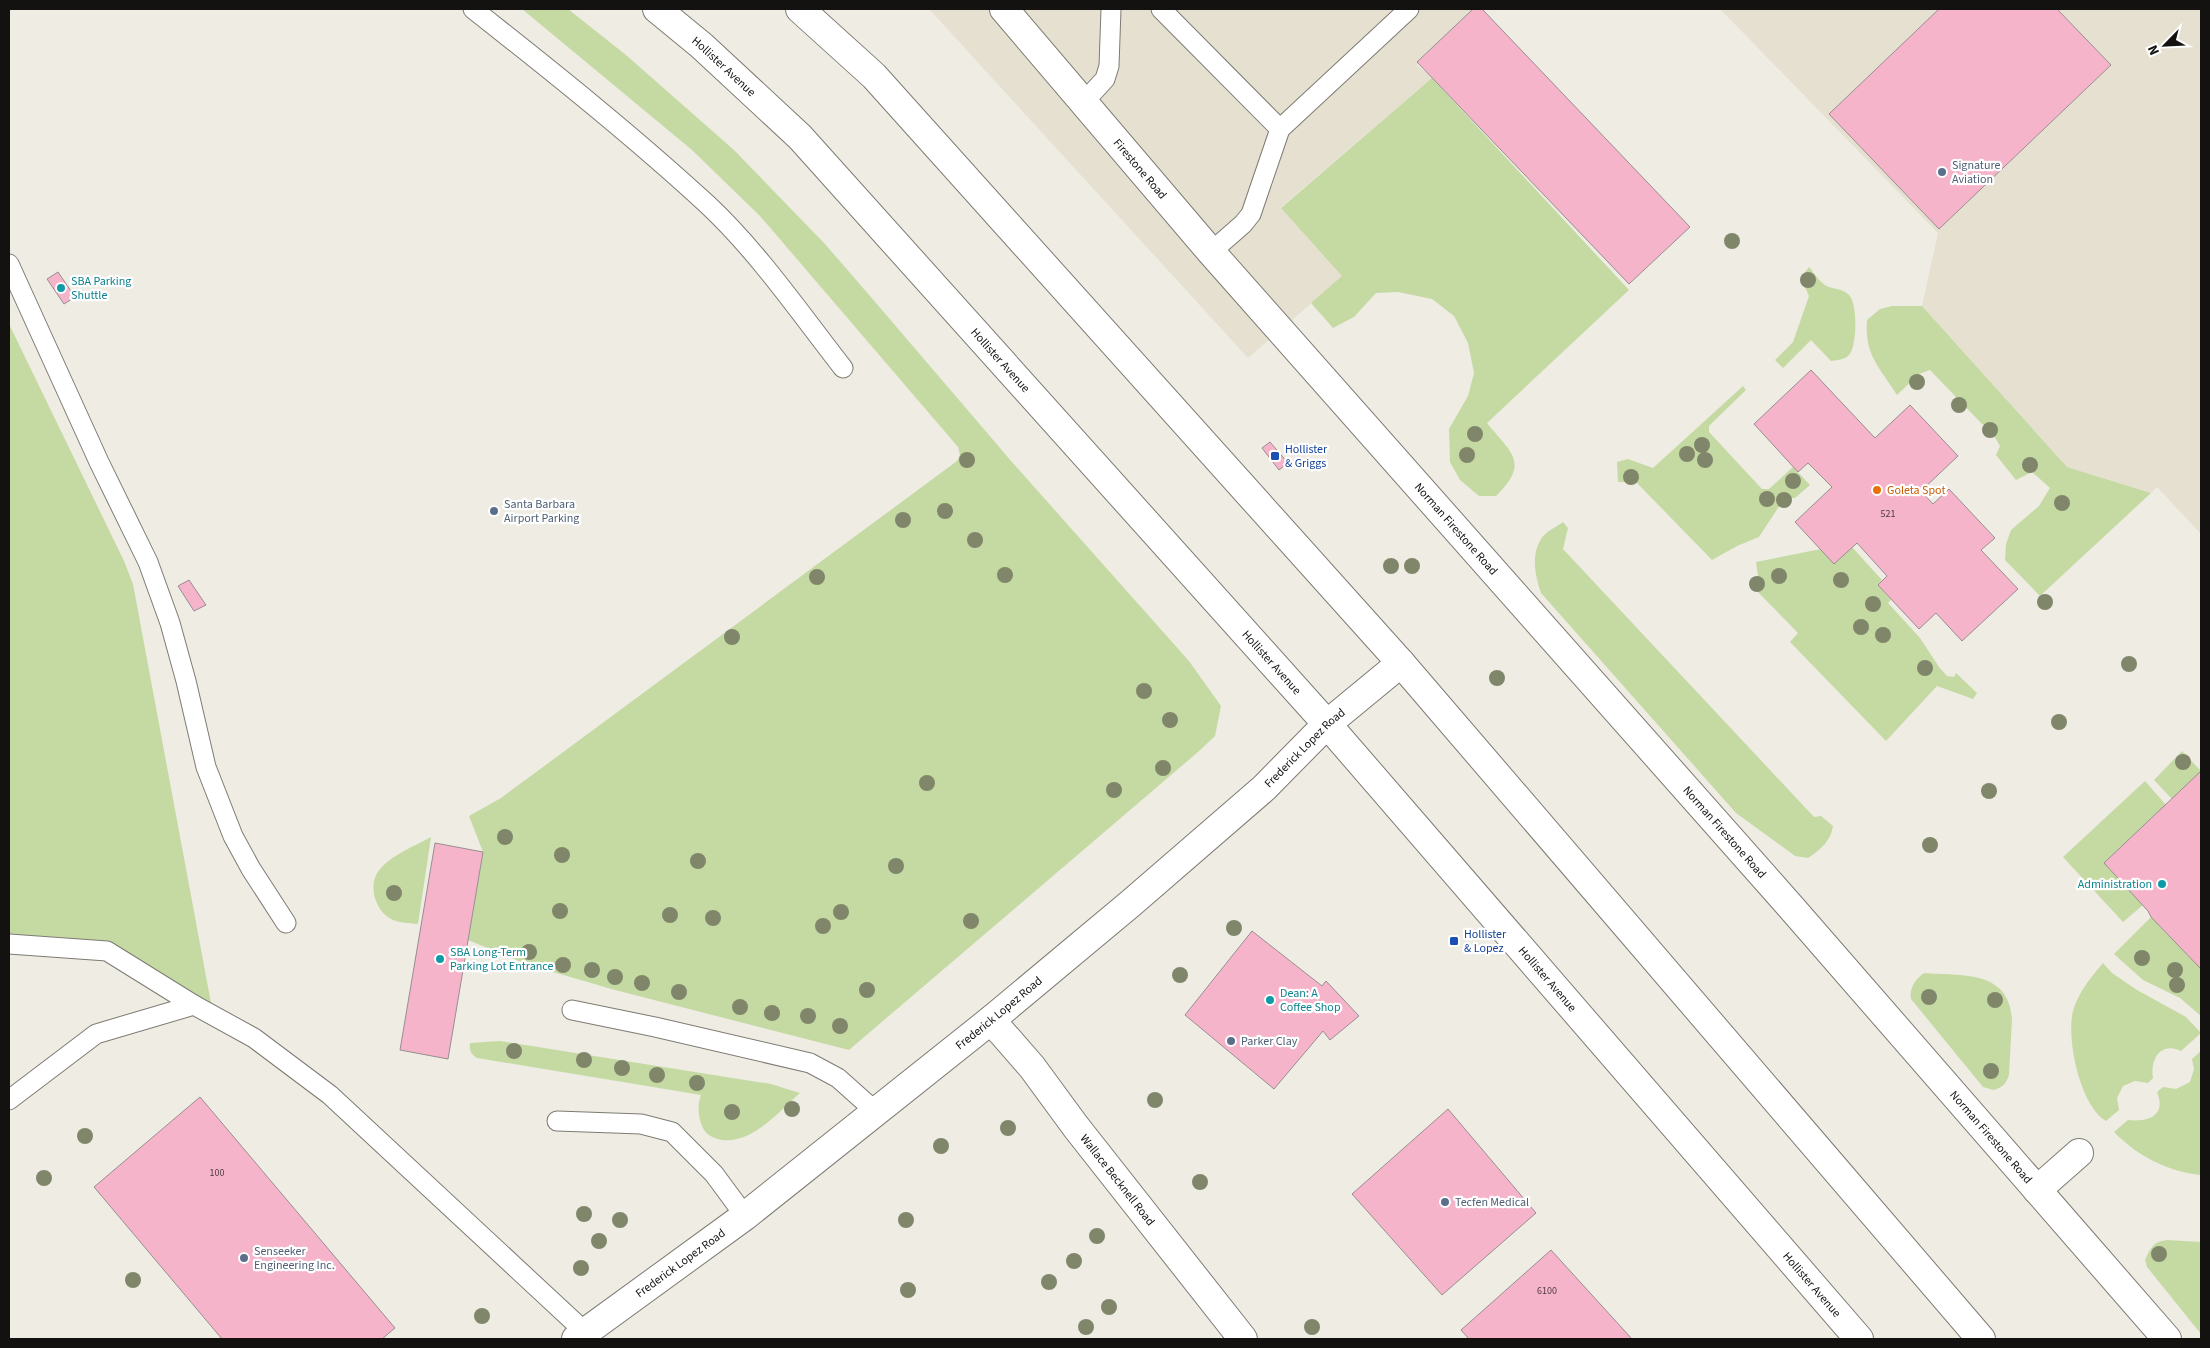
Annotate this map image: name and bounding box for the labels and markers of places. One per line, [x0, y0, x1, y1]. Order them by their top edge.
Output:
place label: Signature Aviation [1952, 157, 2000, 188]
marker: Signature Aviation [1936, 166, 1948, 178]
place label: SBA Parking Shuttle [71, 273, 131, 304]
marker: SBA Parking Shuttle [55, 282, 67, 294]
place label: Hollister & Griggs [1285, 441, 1328, 472]
marker: Hollister & Griggs [1269, 450, 1281, 462]
place label: Goleta Spot [1887, 482, 1945, 499]
marker: Goleta Spot [1871, 484, 1883, 496]
place label: Santa Barbara Airport Parking [504, 496, 579, 527]
marker: Santa Barbara Airport Parking [488, 505, 500, 517]
place label: Administration [2078, 876, 2152, 893]
marker: Administration [2156, 878, 2168, 890]
place label: Hollister & Lopez [1464, 926, 1507, 957]
marker: Hollister & Lopez [1448, 935, 1460, 947]
place label: SBA Long-Term Parking Lot Entrance [450, 944, 553, 975]
marker: SBA Long-Term Parking Lot Entrance [434, 953, 446, 965]
place label: Dean: A Coffee Shop [1280, 985, 1341, 1016]
marker: Dean: A Coffee Shop [1264, 994, 1276, 1006]
place label: Parker Clay [1241, 1033, 1298, 1050]
marker: Parker Clay [1225, 1035, 1237, 1047]
place label: Tecfen Medical [1455, 1194, 1529, 1211]
marker: Tecfen Medical [1439, 1196, 1451, 1208]
place label: Senseeker Engineering Inc. [254, 1243, 335, 1274]
marker: Senseeker Engineering Inc. [238, 1252, 250, 1264]

